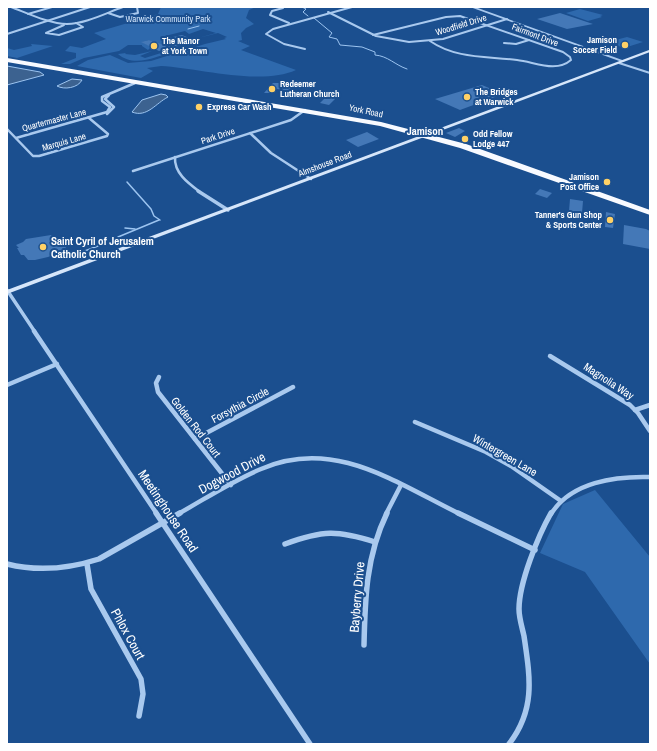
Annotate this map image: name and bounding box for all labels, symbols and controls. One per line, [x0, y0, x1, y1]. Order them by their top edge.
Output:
street label: Woodfield Drive [434, 12, 488, 38]
park label: Warwick Community Park [125, 13, 211, 25]
street label: Fairmont Drive [510, 21, 560, 49]
place label: Jamison Soccer Field [573, 34, 617, 56]
place label: The Manor at York Town [162, 35, 208, 57]
marker: Jamison Soccer Field [620, 40, 630, 50]
marker: The Manor at York Town [149, 41, 159, 51]
place label: Redeemer Lutheran Church [280, 78, 340, 100]
marker: Redeemer Lutheran Church [267, 84, 277, 94]
place label: The Bridges at Warwick [475, 86, 518, 108]
marker: The Bridges at Warwick [462, 92, 472, 102]
place label: Express Car Wash [207, 101, 272, 113]
marker: Express Car Wash [194, 102, 204, 112]
street label: York Road [348, 102, 384, 120]
street label: Quartermaster Lane [21, 106, 87, 134]
district label: Jamison [407, 124, 443, 138]
street label: Park Drive [200, 125, 236, 147]
place label: Odd Fellow Lodge 447 [473, 128, 513, 150]
street label: Marquis Lane [41, 130, 87, 154]
marker: Odd Fellow Lodge 447 [460, 134, 470, 144]
street label: Almshouse Road [296, 148, 353, 180]
place label: Jamison Post Office [560, 171, 599, 193]
marker: Jamison Post Office [602, 177, 612, 187]
place label: Tanner's Gun Shop & Sports Center [535, 209, 602, 231]
marker: Tanner's Gun Shop & Sports Center [605, 215, 615, 225]
place label: Saint Cyril of Jerusalem Catholic Church [51, 234, 154, 261]
marker: Saint Cyril of Jerusalem Catholic Church [38, 242, 48, 252]
street label: Magnolia Way [581, 360, 637, 403]
street label: Forsythia Circle [209, 384, 271, 426]
street label: Golden Rod Court [168, 394, 224, 460]
street label: Wintergreen Lane [470, 431, 540, 479]
street label: Dogwood Drive [196, 448, 268, 498]
street label: Meetinghouse Road [134, 466, 202, 556]
street label: Bayberry Drive [345, 561, 369, 633]
street label: Phlox Court [107, 606, 149, 663]

